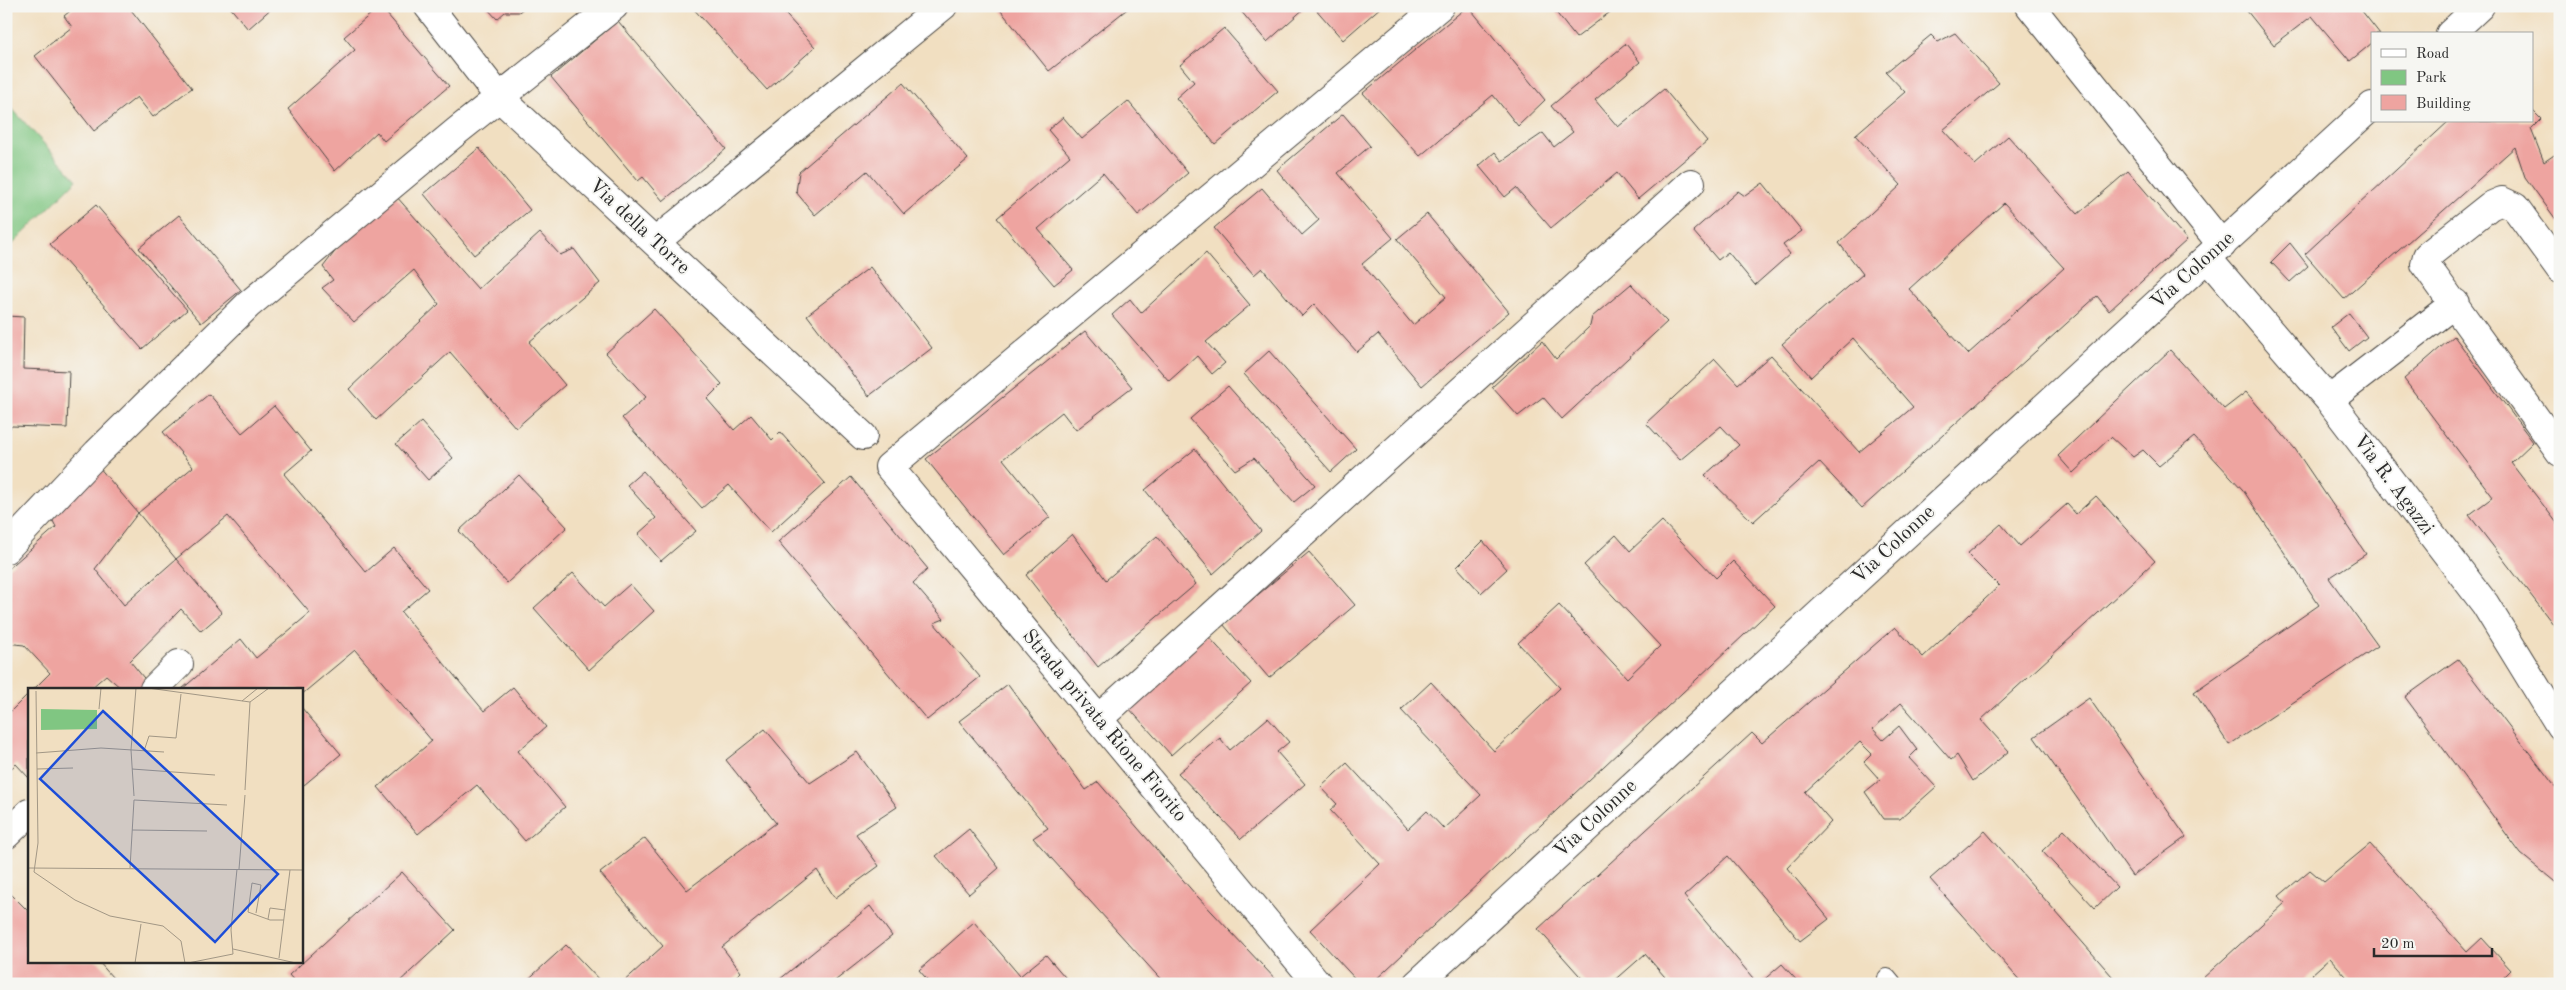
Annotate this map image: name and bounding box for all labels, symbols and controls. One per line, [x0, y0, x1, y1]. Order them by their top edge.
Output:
legend [2371, 32, 2534, 122]
text: Road [2416, 47, 2450, 62]
text: Park [2416, 71, 2447, 86]
text: Building [2416, 97, 2471, 112]
street label: Via della Torre [585, 175, 693, 279]
street label: Via Colonne [2147, 228, 2239, 314]
street label: Via R. Agazzi [2349, 431, 2437, 539]
street label: Via Colonne [1849, 502, 1939, 588]
street label: Strada privata Rione Fiorito [1018, 626, 1190, 826]
inset map [28, 688, 302, 962]
street label: Via Colonne [1551, 776, 1641, 862]
scale bar [2374, 925, 2491, 957]
text: 20 m [2381, 937, 2415, 952]

